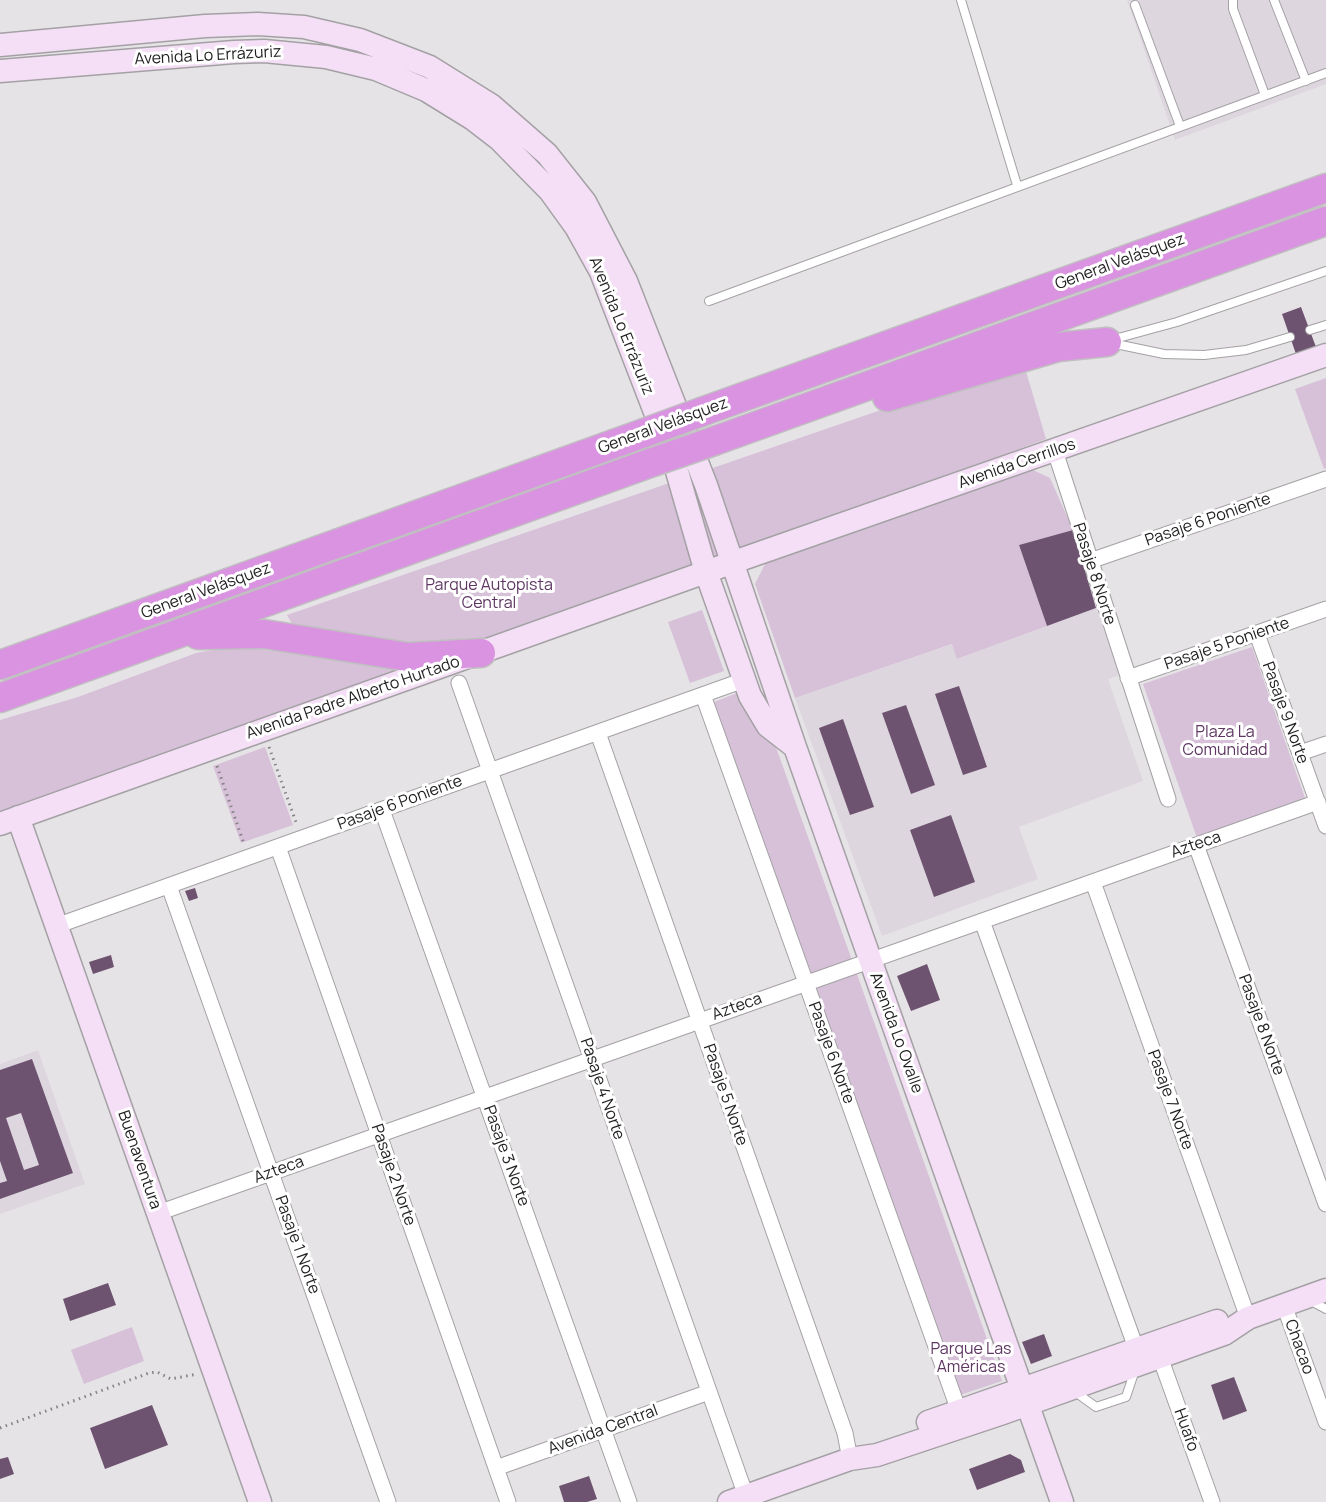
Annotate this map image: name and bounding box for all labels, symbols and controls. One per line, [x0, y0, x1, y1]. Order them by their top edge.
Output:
street label: Avenida Lo Errázuriz [134, 43, 282, 69]
street label: General Velásquez [1053, 230, 1187, 294]
street label: Avenida Lo Errázuriz [585, 254, 657, 398]
street label: General Velásquez [596, 394, 730, 458]
street label: Avenida Cerrillos [956, 435, 1078, 493]
street label: Pasaje 6 Poniente [1143, 490, 1273, 550]
street label: Pasaje 8 Norte [1068, 521, 1120, 627]
street label: General Velásquez [139, 559, 273, 623]
park label: Parque Autopista Central [425, 576, 553, 614]
street label: Pasaje 5 Poniente [1162, 614, 1292, 674]
street label: Avenida Padre Alberto Hurtado [244, 652, 462, 744]
street label: Pasaje 9 Norte [1258, 660, 1312, 766]
park label: Plaza La Comunidad [1182, 723, 1268, 761]
street label: Pasaje 6 Poniente [335, 771, 465, 835]
street label: Azteca [1168, 828, 1224, 862]
street label: Avenida Lo Ovalle [865, 970, 927, 1096]
street label: Pasaje 8 Norte [1234, 972, 1288, 1078]
street label: Azteca [709, 989, 765, 1025]
street label: Pasaje 6 Norte [804, 1000, 858, 1106]
street label: Pasaje 4 Norte [576, 1036, 628, 1142]
street label: Pasaje 5 Norte [699, 1042, 751, 1148]
street label: Pasaje 7 Norte [1143, 1047, 1197, 1153]
street label: Pasaje 3 Norte [479, 1103, 533, 1209]
street label: Buenaventura [113, 1108, 165, 1212]
street label: Pasaje 2 Norte [367, 1122, 419, 1228]
street label: Azteca [251, 1152, 307, 1188]
street label: Pasaje 1 Norte [270, 1193, 324, 1297]
street label: Chacao [1280, 1317, 1318, 1377]
park label: Parque Las Américas [931, 1340, 1011, 1378]
street label: Avenida Central [545, 1401, 661, 1459]
street label: Huafo [1169, 1406, 1203, 1454]

